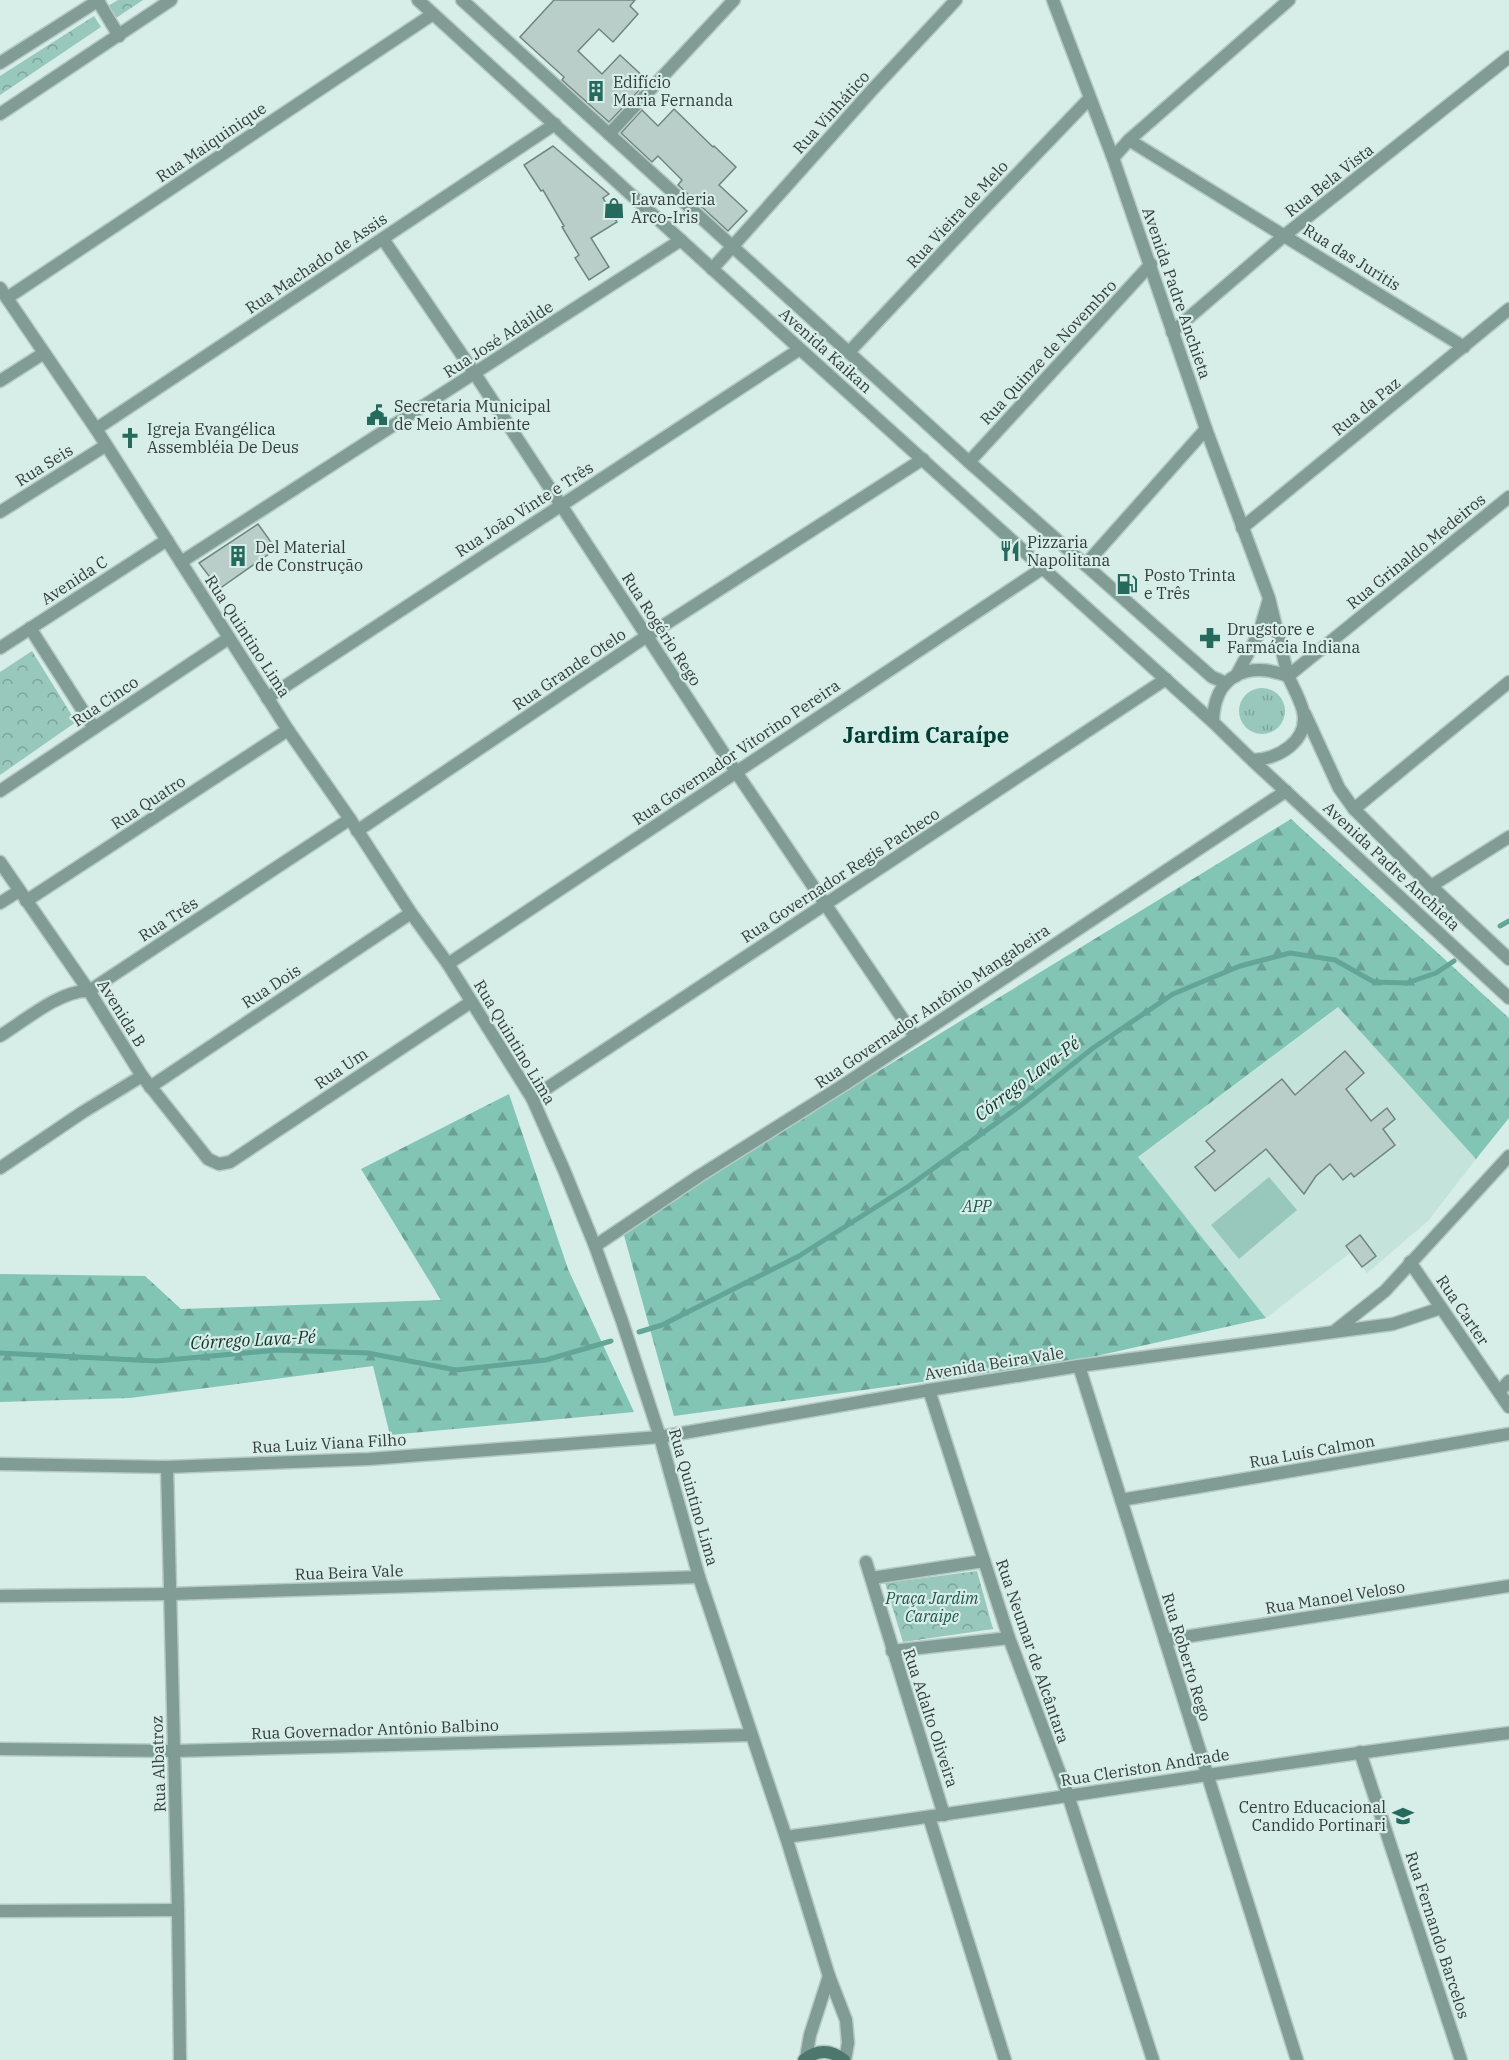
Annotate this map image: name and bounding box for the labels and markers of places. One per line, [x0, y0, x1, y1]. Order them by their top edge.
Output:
place label: Edifício Maria Fernanda [613, 72, 733, 110]
building icon: Edifício Maria Fernanda [584, 79, 608, 103]
place label: Lavanderia Arco-Iris [631, 189, 716, 227]
shop icon: Lavanderia Arco-Iris [602, 196, 626, 220]
place label: Secretaria Municipal de Meio Ambiente [394, 396, 551, 434]
public building icon: Secretaria Municipal de Meio Ambiente [365, 403, 389, 427]
place label: Igreja Evangélica Assembléia De Deus [147, 419, 299, 457]
church icon: Igreja Evangélica Assembléia De Deus [118, 426, 142, 450]
place label: Pizzaria Napolitana [1027, 532, 1111, 570]
place label: Del Material de Construção [255, 537, 363, 575]
restaurant icon: Pizzaria Napolitana [998, 539, 1022, 563]
building icon: Del Material de Construção [226, 544, 250, 568]
place label: Posto Trinta e Três [1144, 565, 1236, 603]
fuel station icon: Posto Trinta e Três [1115, 572, 1139, 596]
place label: Drugstore e Farmácia Indiana [1227, 619, 1360, 657]
pharmacy icon: Drugstore e Farmácia Indiana [1198, 626, 1222, 650]
place label: Centro Educacional Candido Portinari [1239, 1797, 1386, 1835]
school or university icon: Centro Educacional Candido Portinari [1391, 1804, 1415, 1828]

